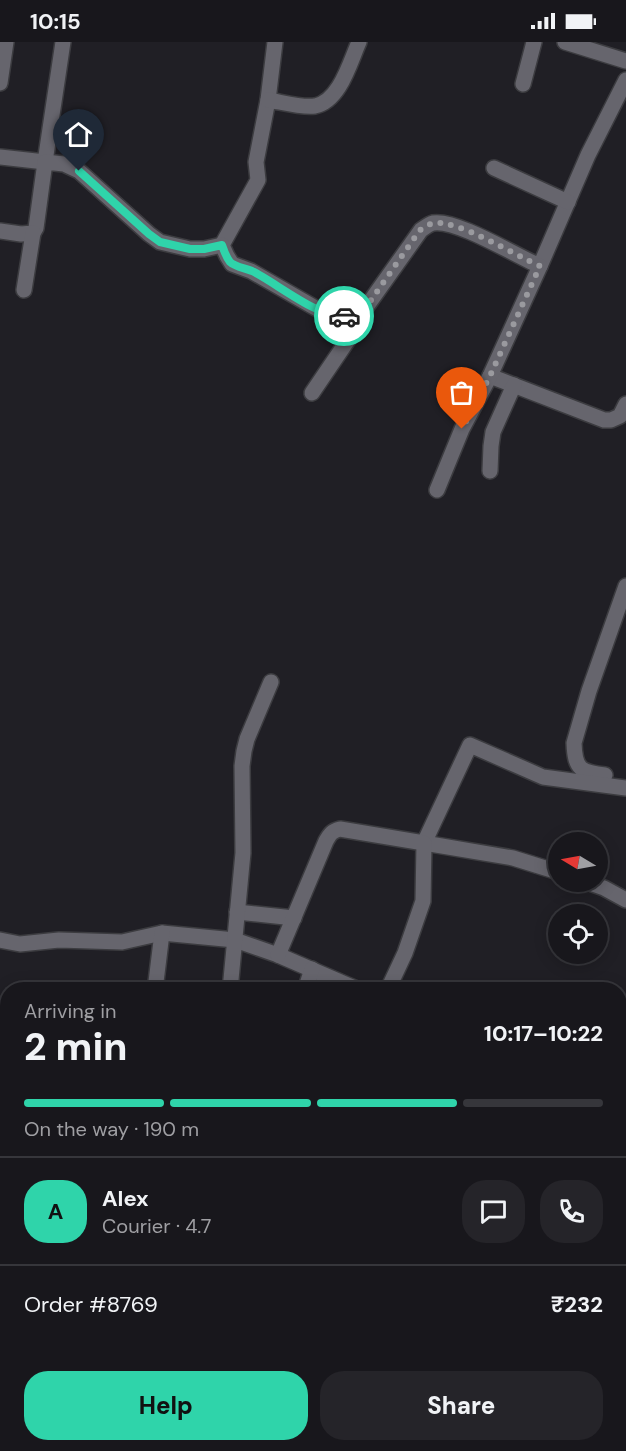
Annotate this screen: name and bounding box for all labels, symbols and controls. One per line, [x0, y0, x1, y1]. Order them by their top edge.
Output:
text: 10:15 [30, 7, 81, 36]
pin [53, 109, 104, 171]
icon: home [62, 118, 95, 151]
courier [314, 286, 374, 346]
icon: car [328, 300, 361, 333]
pin [436, 367, 487, 429]
icon: bag [445, 376, 478, 409]
north arrow [548, 832, 608, 892]
map controls [548, 832, 608, 964]
button: locate [548, 904, 608, 964]
text: Arriving in [24, 998, 116, 1024]
text: 10:17–10:22 [484, 1019, 603, 1048]
text: 2 min [24, 1021, 128, 1072]
text: On the way · 190 m [24, 1116, 199, 1142]
button: chat [462, 1180, 525, 1243]
button: phone [540, 1180, 603, 1243]
text: Alex [102, 1184, 149, 1213]
text: A [48, 1197, 63, 1226]
text: Courier · 4.7 [102, 1213, 211, 1239]
text: Order #8769 [24, 1290, 158, 1319]
text: ₹232 [551, 1290, 603, 1319]
button: Help [24, 1371, 308, 1440]
button: Share [320, 1371, 603, 1440]

